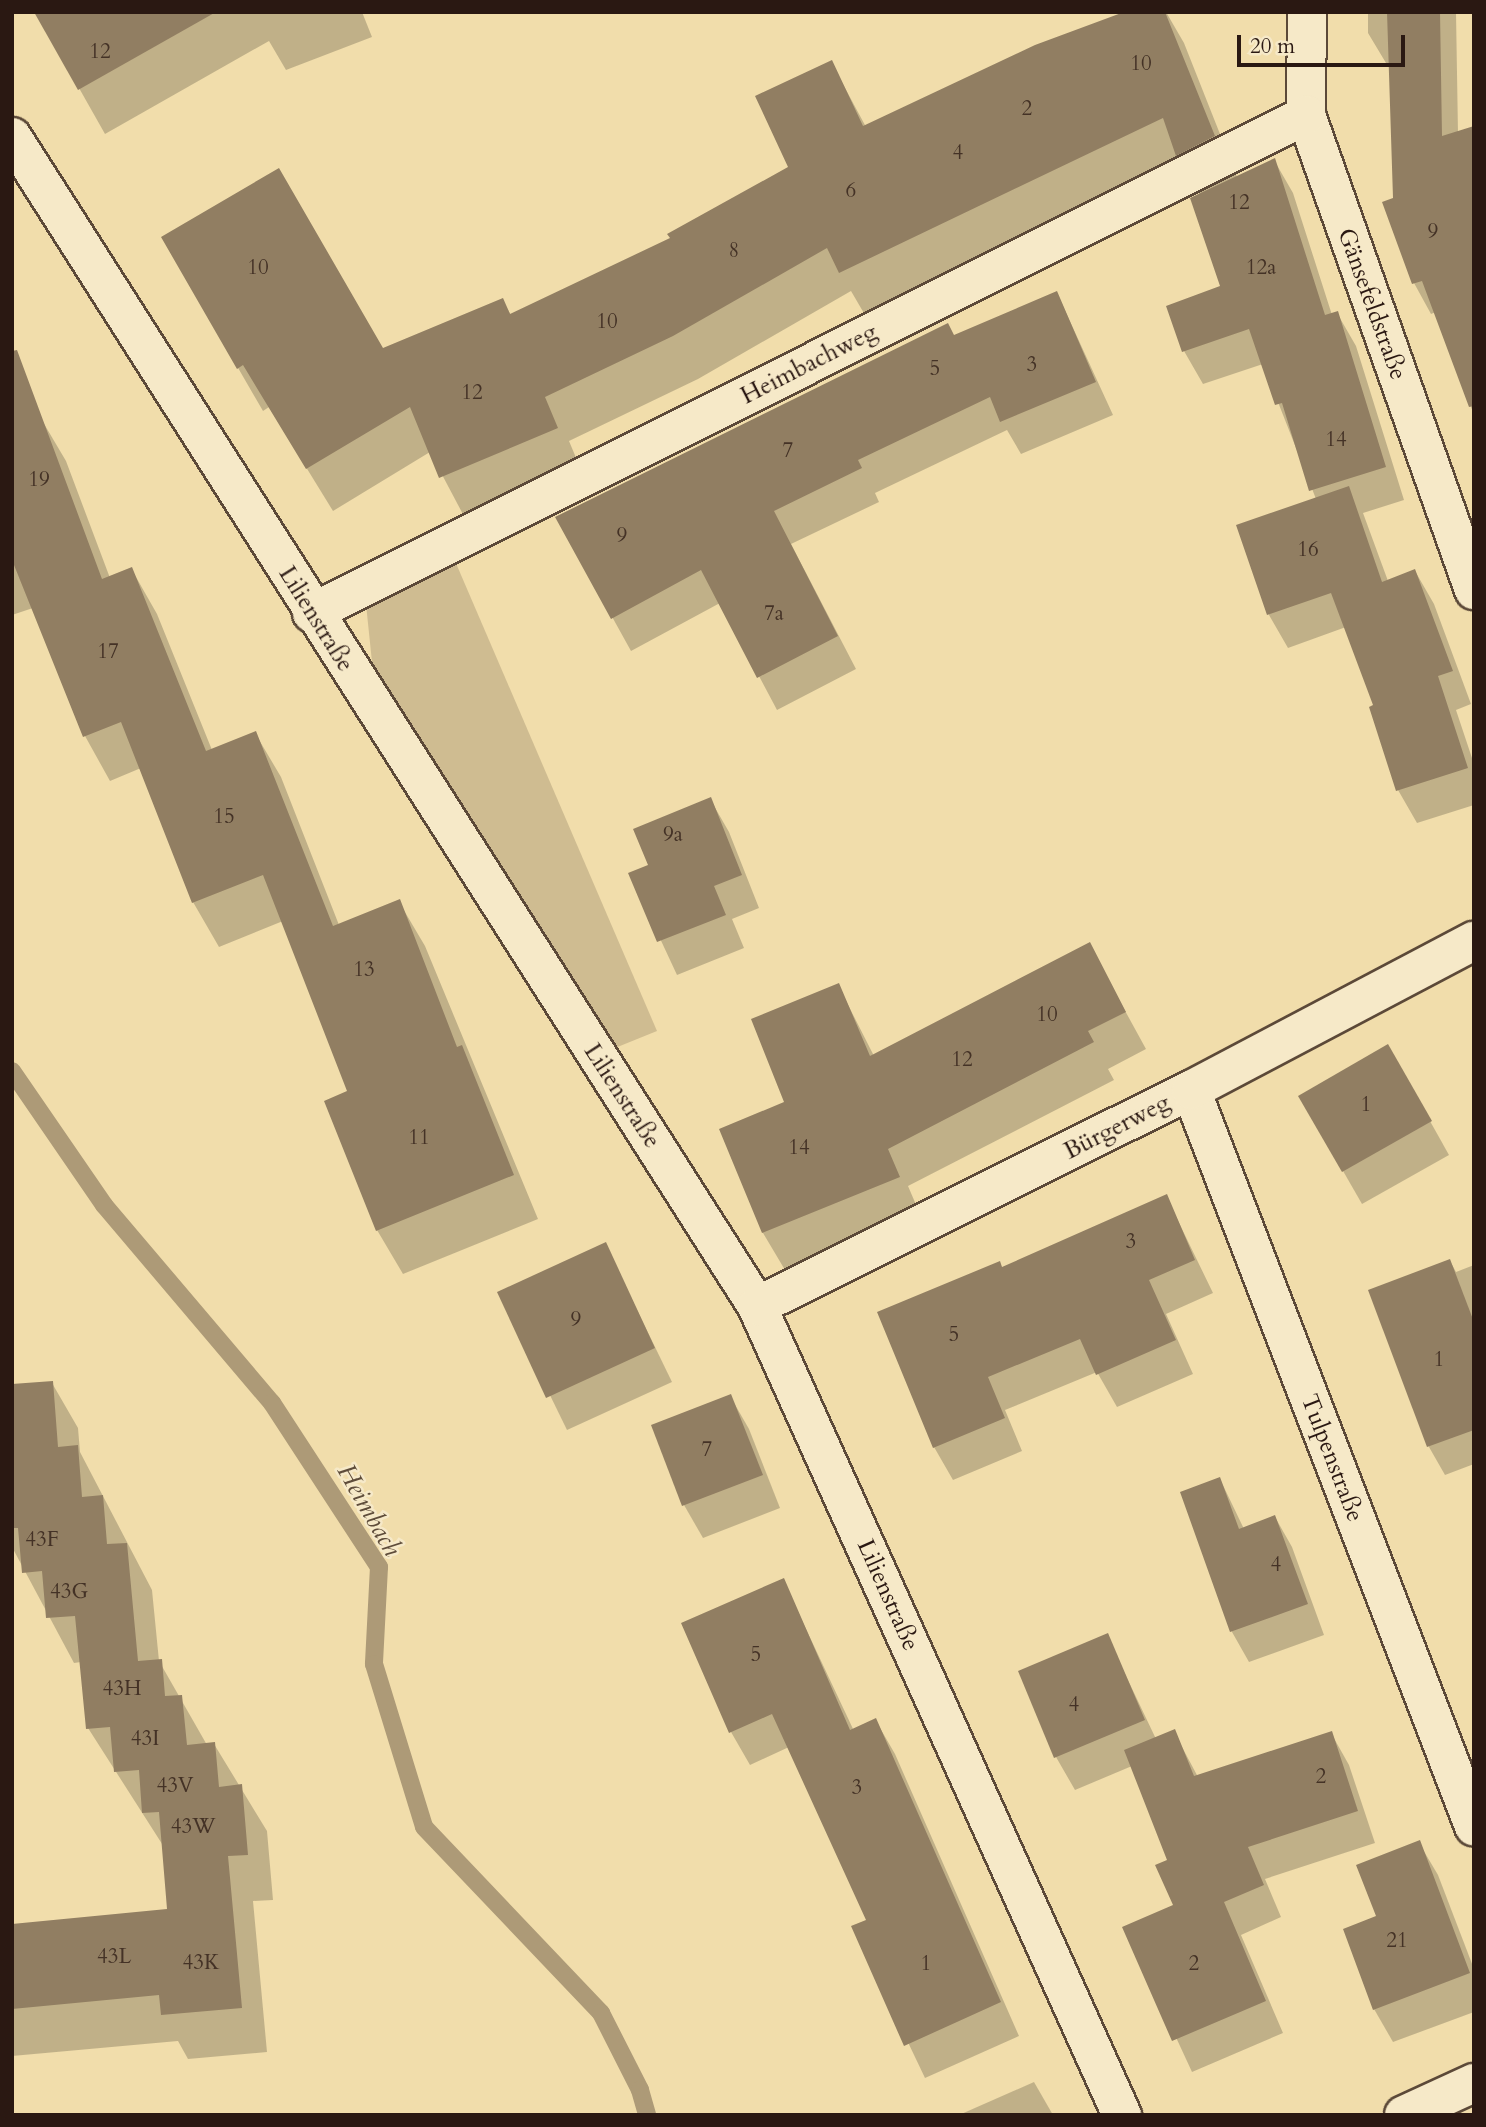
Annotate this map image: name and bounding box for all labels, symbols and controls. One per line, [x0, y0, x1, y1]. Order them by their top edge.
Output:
scale bar [1241, 21, 1409, 65]
text: 20 m [1250, 32, 1295, 61]
house number: 12 [89, 39, 111, 65]
house number: 10 [1130, 51, 1152, 77]
house number: 2 [1022, 96, 1032, 122]
house number: 4 [953, 140, 963, 166]
house number: 6 [846, 178, 856, 204]
house number: 12 [1228, 190, 1250, 216]
house number: 9 [1428, 219, 1438, 245]
street label: Gänsefeldstraße [1331, 224, 1413, 384]
house number: 8 [729, 238, 739, 264]
house number: 10 [247, 255, 269, 281]
house number: 12a [1246, 255, 1276, 281]
house number: 10 [596, 309, 618, 335]
street label: Heimbachweg [736, 317, 882, 411]
house number: 3 [1027, 352, 1037, 378]
house number: 5 [930, 356, 940, 382]
house number: 12 [461, 380, 483, 406]
house number: 14 [1325, 427, 1347, 453]
house number: 7 [783, 438, 793, 464]
house number: 19 [28, 467, 50, 493]
house number: 9 [617, 523, 627, 549]
house number: 16 [1297, 537, 1319, 563]
street label: Lilienstraße [272, 561, 360, 677]
house number: 7a [764, 601, 784, 627]
house number: 17 [97, 639, 119, 665]
house number: 15 [213, 804, 235, 830]
house number: 9a [663, 822, 683, 848]
house number: 13 [353, 957, 375, 983]
house number: 10 [1036, 1002, 1058, 1028]
street label: Lilienstraße [578, 1038, 666, 1154]
house number: 12 [951, 1047, 973, 1073]
street label: Bürgerweg [1059, 1088, 1175, 1166]
house number: 1 [1361, 1092, 1371, 1118]
house number: 11 [408, 1125, 430, 1151]
house number: 14 [788, 1135, 810, 1161]
house number: 3 [1126, 1229, 1136, 1255]
house number: 9 [571, 1307, 581, 1333]
house number: 5 [949, 1322, 959, 1348]
house number: 1 [1434, 1347, 1444, 1373]
street label: Tulpenstraße [1295, 1390, 1369, 1526]
house number: 7 [702, 1437, 712, 1463]
water label: Heimbach [330, 1458, 408, 1562]
house number: 43F [25, 1527, 59, 1553]
street label: Lilienstraße [851, 1535, 925, 1655]
house number: 4 [1271, 1552, 1281, 1578]
house number: 43G [50, 1579, 88, 1605]
house number: 5 [751, 1642, 761, 1668]
house number: 43H [102, 1676, 142, 1702]
house number: 4 [1069, 1692, 1079, 1718]
house number: 43I [131, 1726, 159, 1752]
house number: 2 [1316, 1764, 1326, 1790]
house number: 43V [157, 1773, 193, 1799]
house number: 3 [852, 1775, 862, 1801]
house number: 43W [171, 1814, 215, 1840]
house number: 21 [1386, 1928, 1408, 1954]
house number: 43L [97, 1944, 131, 1970]
house number: 43K [182, 1950, 220, 1976]
house number: 1 [921, 1951, 931, 1977]
house number: 2 [1189, 1951, 1199, 1977]

